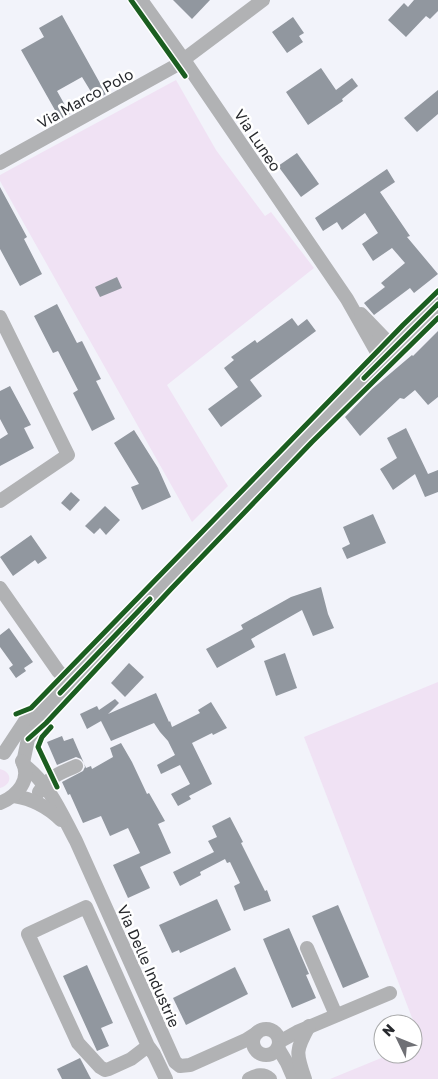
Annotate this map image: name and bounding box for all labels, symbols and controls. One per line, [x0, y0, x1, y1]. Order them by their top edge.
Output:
street label: Via Marco Polo [34, 64, 136, 132]
street label: Via Luneo [231, 106, 285, 174]
street label: Via Delle Industrie [114, 902, 184, 1030]
north arrow [373, 1014, 423, 1064]
text: N [378, 1020, 398, 1039]

